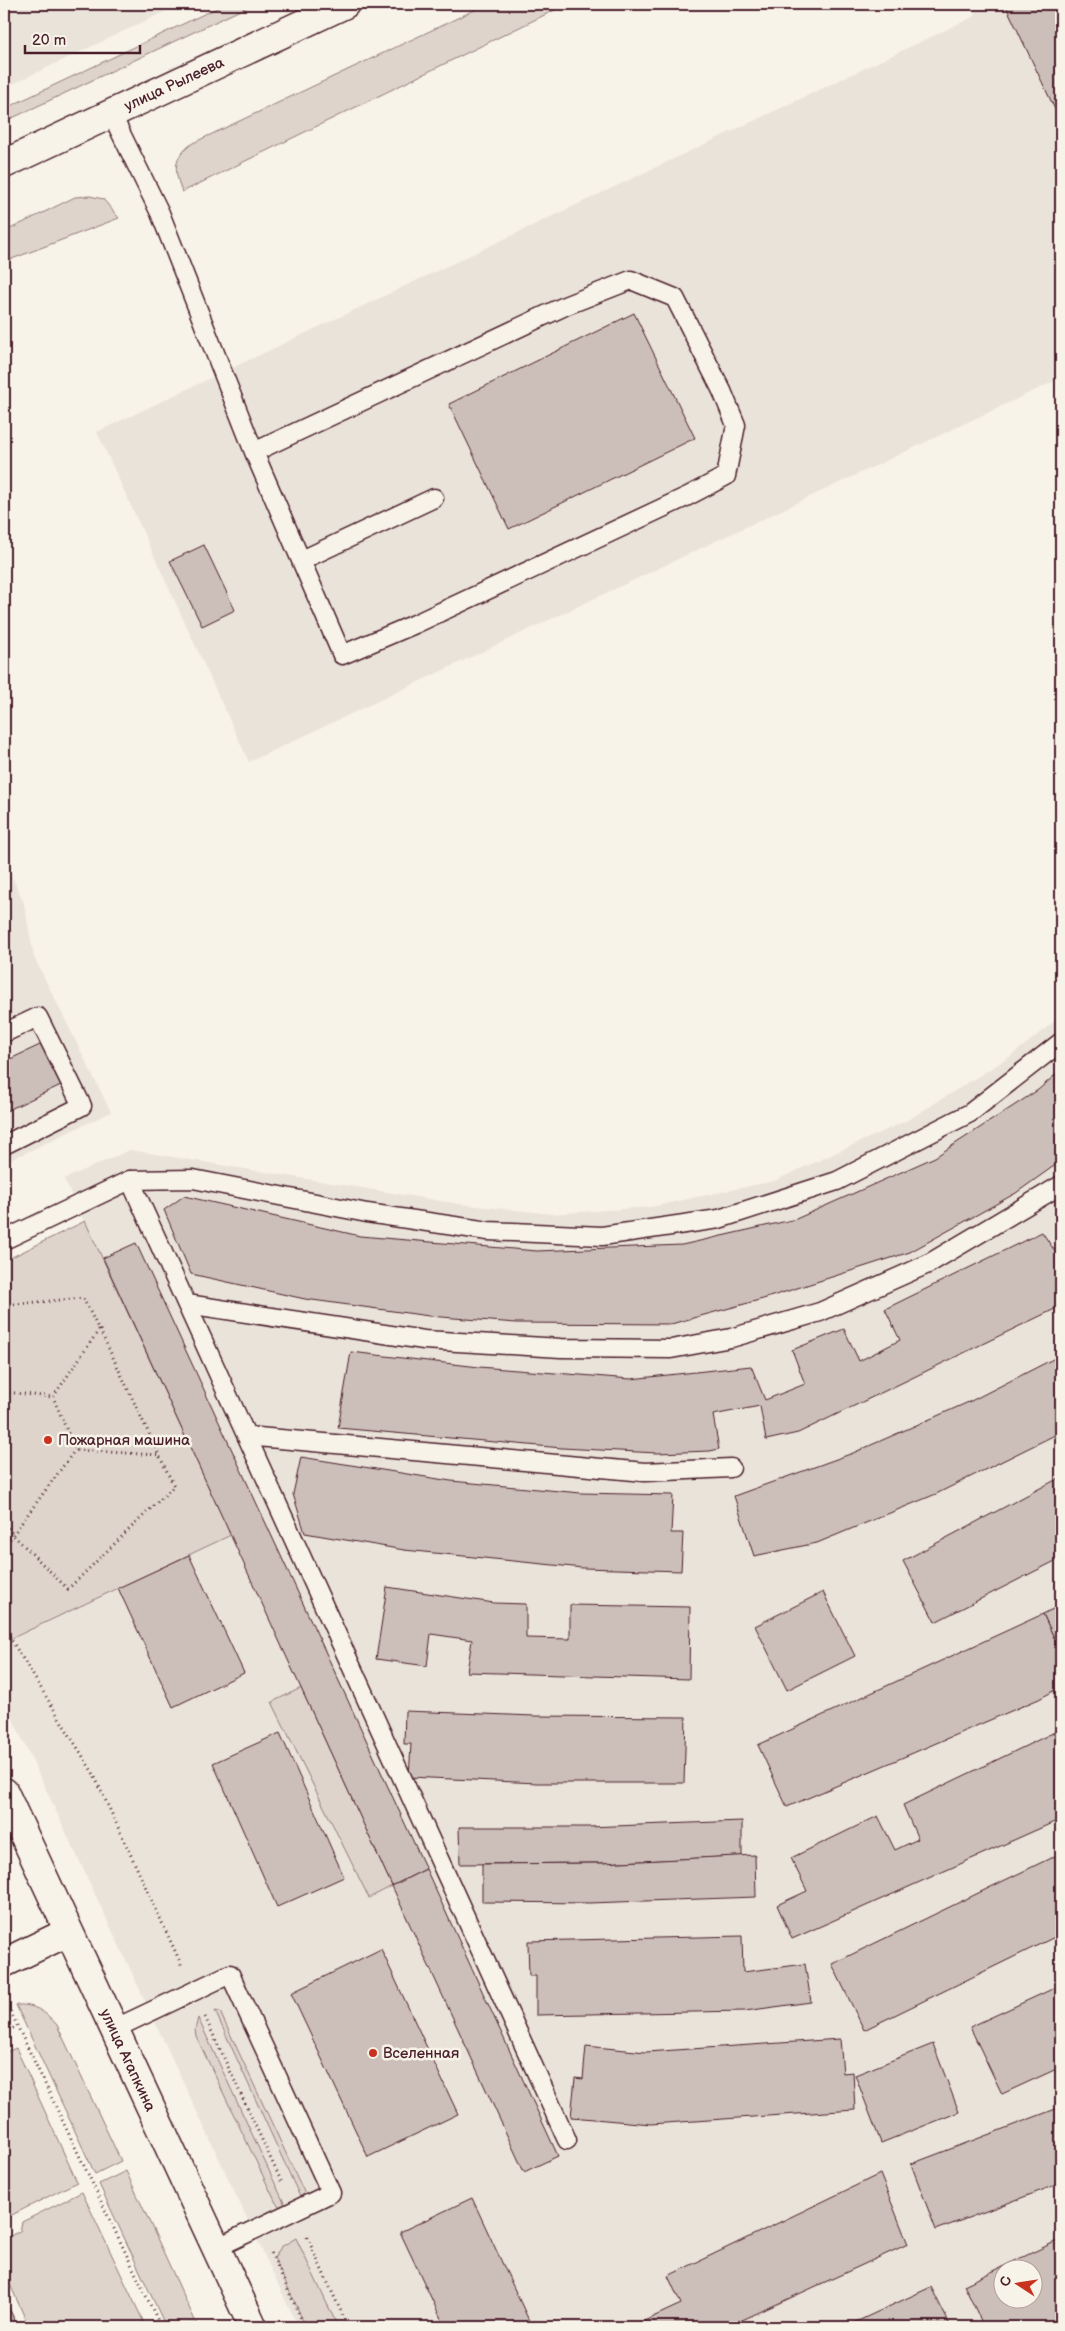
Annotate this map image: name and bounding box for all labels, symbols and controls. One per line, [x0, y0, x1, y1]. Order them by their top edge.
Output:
scale bar [25, 22, 140, 54]
text: 20 m [32, 31, 66, 50]
street label: улица Рылеева [121, 53, 227, 116]
place label: Пожарная машина [58, 1431, 190, 1450]
marker: Пожарная машина [42, 1434, 54, 1446]
street label: улица Агапкина [95, 2006, 160, 2115]
place label: Вселенная [383, 2044, 459, 2063]
marker: Вселенная [367, 2047, 379, 2059]
north arrow [992, 2258, 1042, 2308]
text: С [996, 2275, 1015, 2288]

